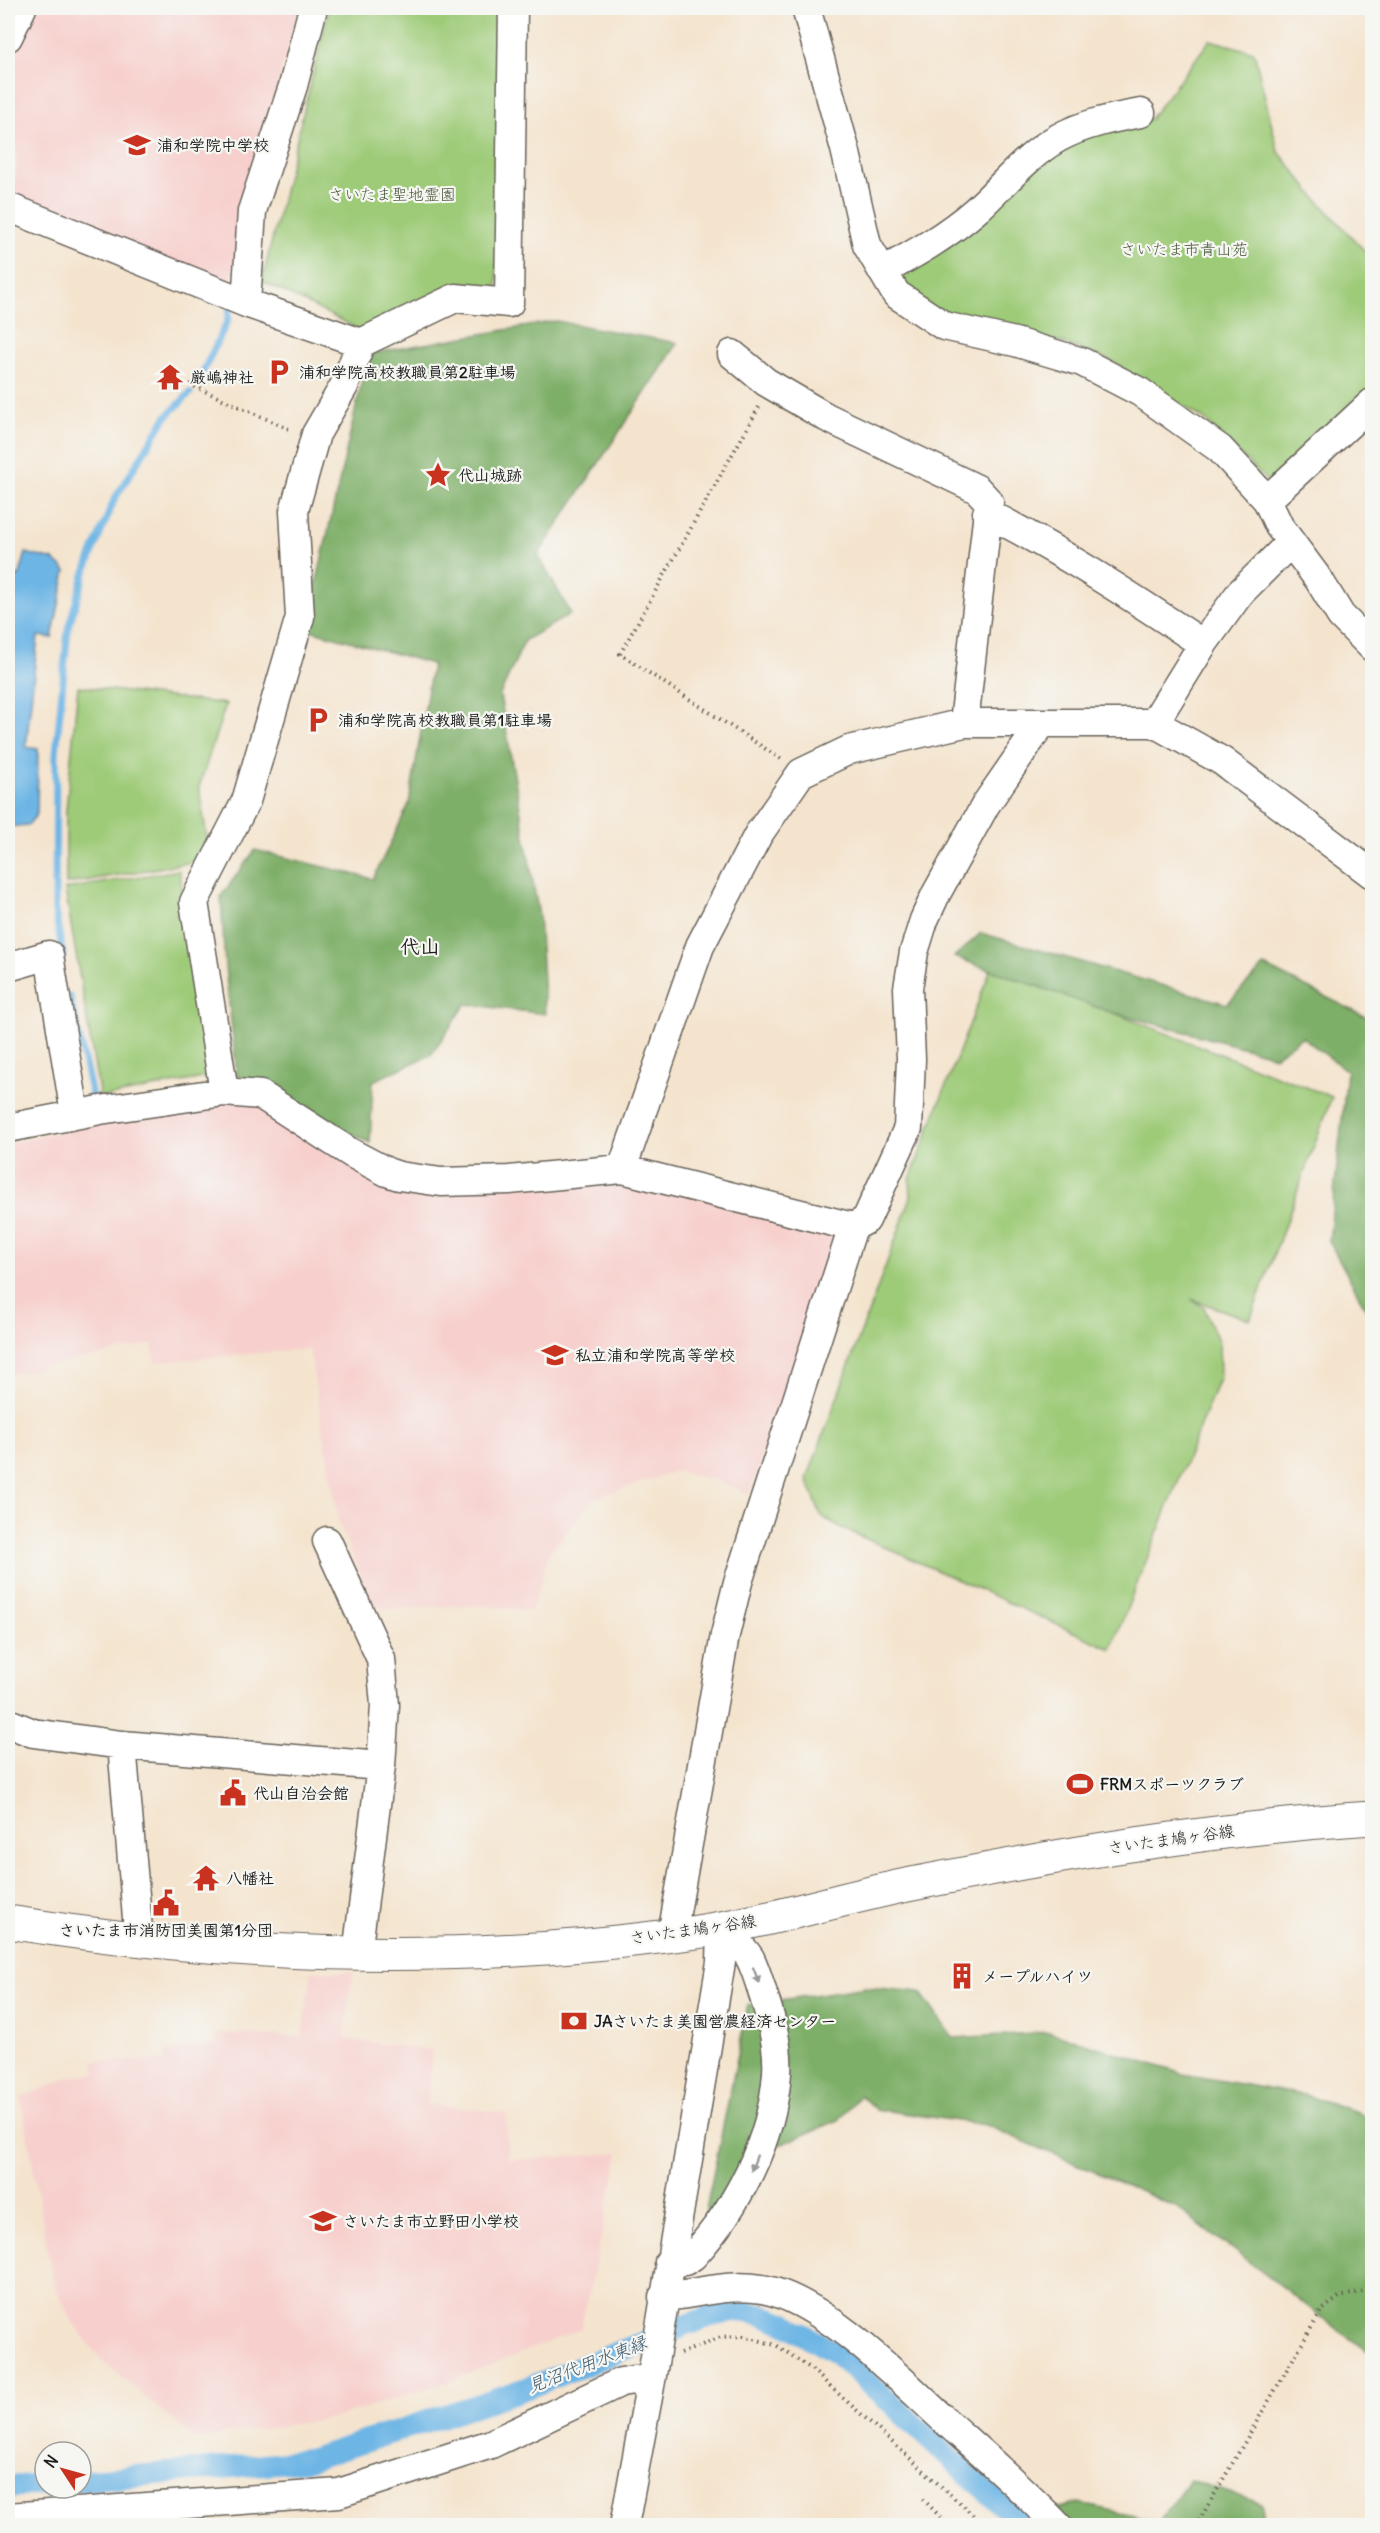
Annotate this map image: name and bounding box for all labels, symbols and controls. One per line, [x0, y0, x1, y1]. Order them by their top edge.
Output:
school or university icon: 浦和学院中学校 [122, 130, 152, 160]
place label: 浦和学院中学校 [157, 135, 269, 155]
park label: さいたま聖地霊園 [328, 184, 456, 204]
park label: さいたま市青山苑 [1120, 239, 1248, 259]
parking icon: 浦和学院高校教職員第2駐車場 [264, 357, 294, 387]
temple icon: 厳嶋神社 [155, 362, 185, 392]
place label: 浦和学院高校教職員第2駐車場 [299, 362, 516, 382]
place label: 厳嶋神社 [190, 367, 254, 387]
place icon: 代山城跡 [423, 460, 453, 490]
place label: 代山城跡 [458, 465, 522, 485]
parking icon: 浦和学院高校教職員第1駐車場 [303, 705, 333, 735]
place label: 浦和学院高校教職員第1駐車場 [338, 710, 552, 730]
district label: 代山 [400, 934, 440, 959]
school or university icon: 私立浦和学院高等学校 [540, 1340, 570, 1370]
place label: 私立浦和学院高等学校 [575, 1345, 735, 1365]
sports icon: FRMスポーツクラブ [1065, 1769, 1095, 1799]
place label: FRMスポーツクラブ [1100, 1774, 1244, 1794]
public building icon: 代山自治会館 [218, 1778, 248, 1808]
place label: 代山自治会館 [253, 1783, 349, 1803]
street label: さいたま鳩ヶ谷線 [1107, 1820, 1235, 1858]
temple icon: 八幡社 [191, 1863, 221, 1893]
place label: 八幡社 [226, 1868, 274, 1888]
public building icon: さいたま市消防団美園第1分団 [151, 1888, 181, 1918]
street label: さいたま鳩ヶ谷線 [629, 1910, 757, 1948]
place label: さいたま市消防団美園第1分団 [59, 1920, 273, 1940]
building icon: メープルハイツ [947, 1961, 977, 1991]
one-way arrow [752, 1966, 762, 1984]
place label: メープルハイツ [982, 1966, 1093, 1986]
bank icon: JAさいたま美園営農経済センター [559, 2006, 589, 2036]
place label: JAさいたま美園営農経済センター [594, 2011, 836, 2031]
one-way arrow [748, 2154, 758, 2172]
school or university icon: さいたま市立野田小学校 [308, 2206, 338, 2236]
place label: さいたま市立野田小学校 [343, 2211, 519, 2231]
water label: 見沼代用水東縁 [524, 2330, 652, 2397]
north arrow [33, 2440, 93, 2500]
text: N [40, 2451, 62, 2472]

